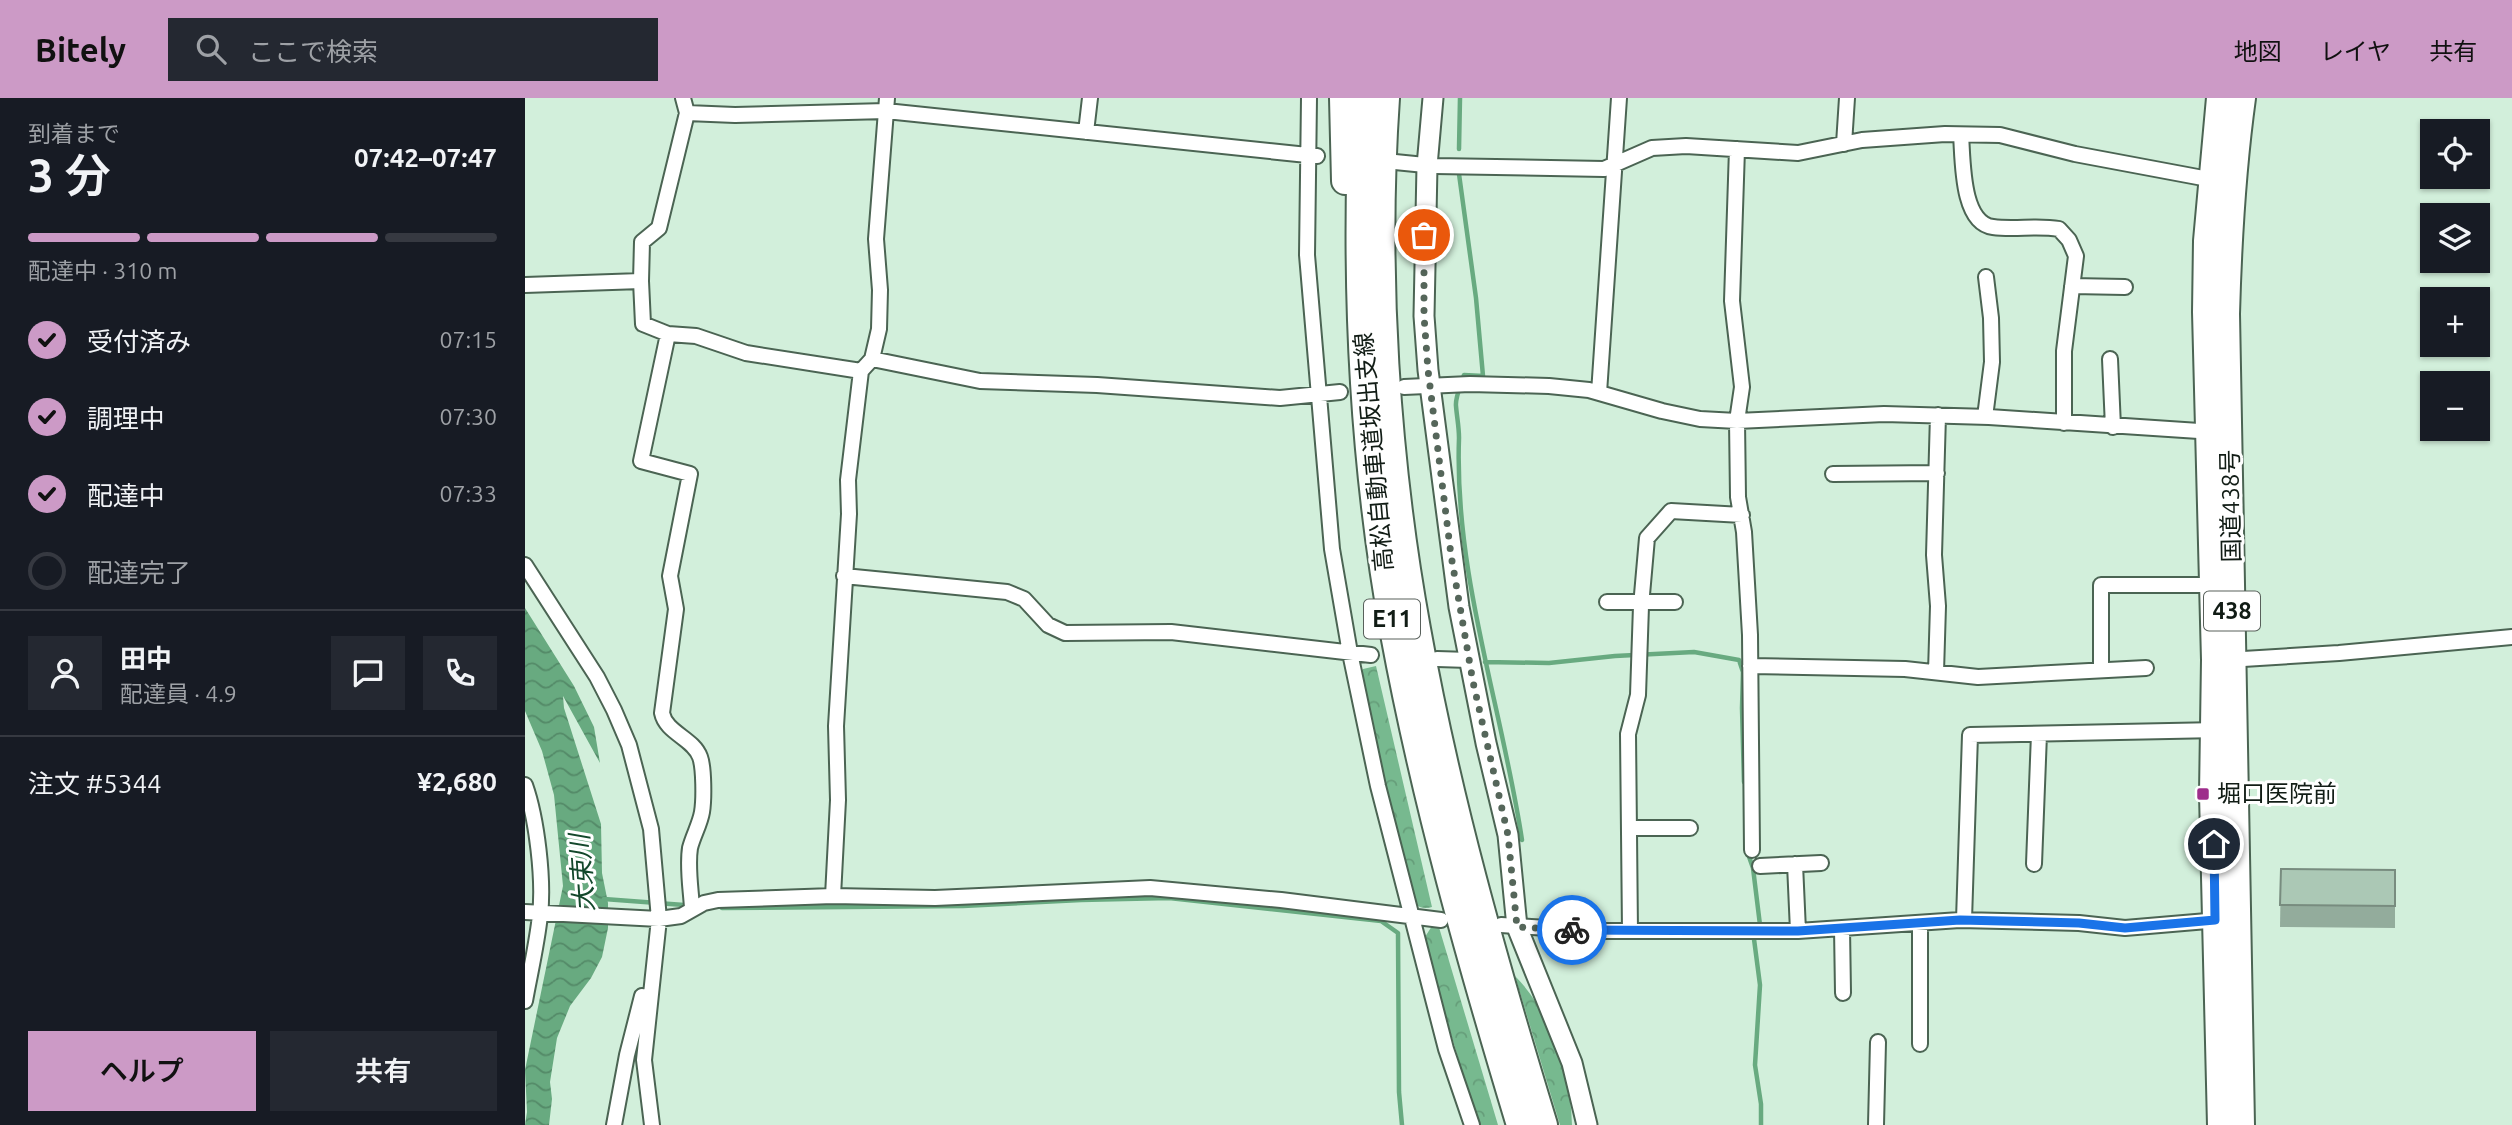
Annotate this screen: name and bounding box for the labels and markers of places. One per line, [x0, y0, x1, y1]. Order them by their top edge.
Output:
pin [1394, 205, 1454, 265]
place label: 堀口医院前 [2217, 780, 2337, 807]
marker: 堀口医院前 [2195, 786, 2211, 802]
pin [2184, 814, 2244, 874]

